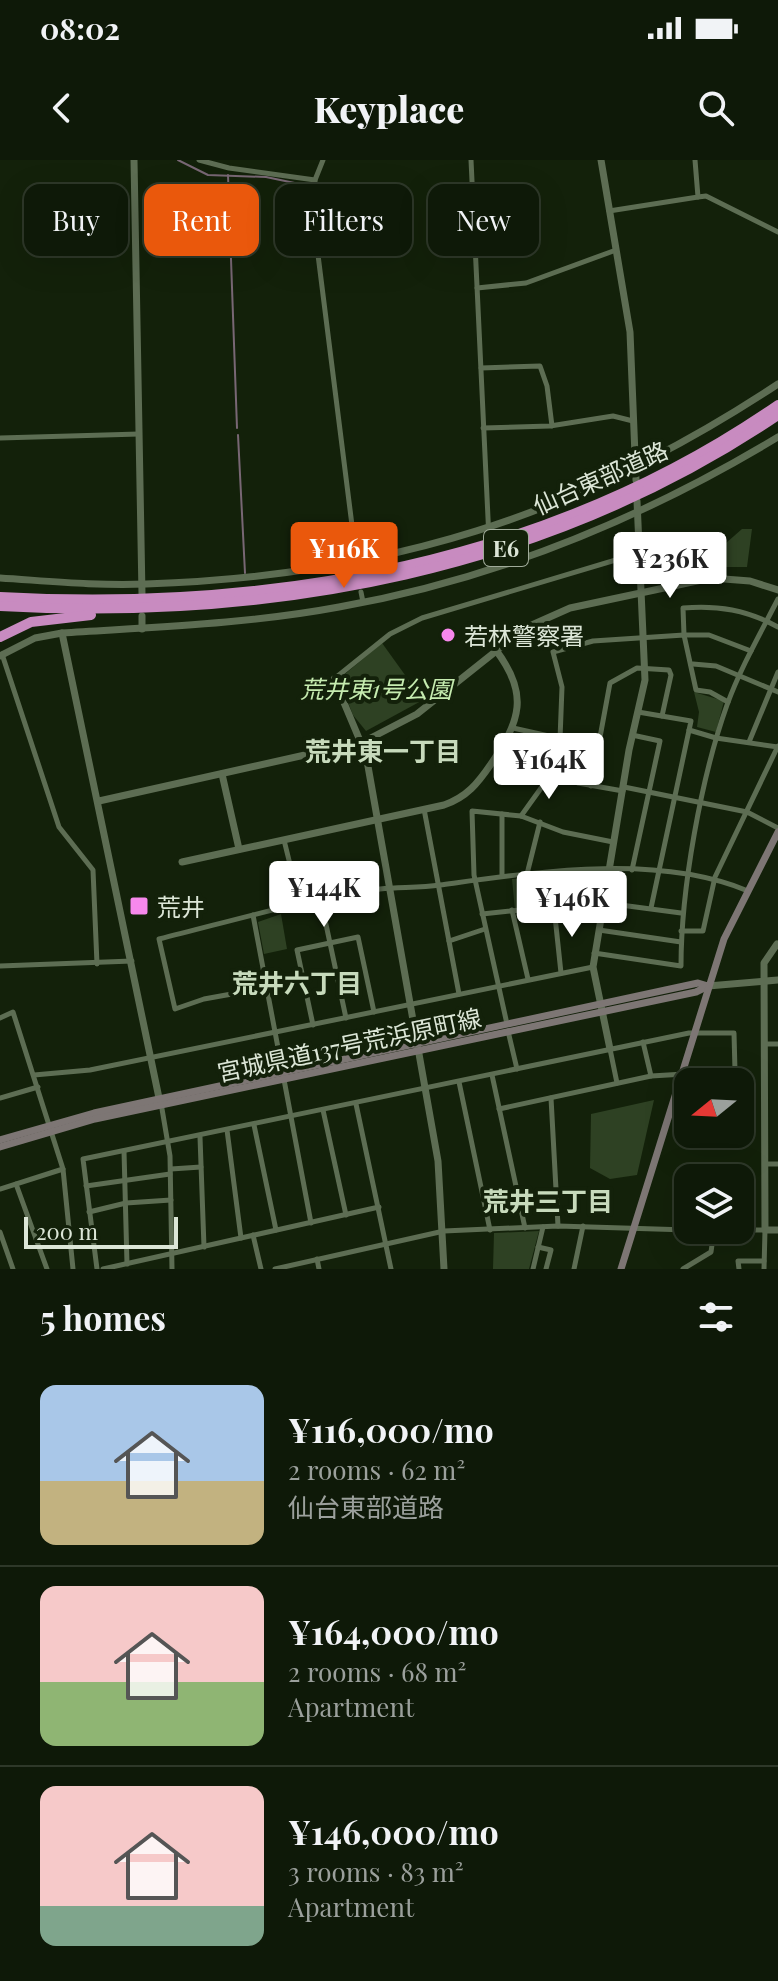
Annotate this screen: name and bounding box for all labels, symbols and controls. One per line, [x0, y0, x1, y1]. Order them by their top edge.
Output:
text: 08:02 [40, 8, 120, 48]
text: Keyplace [314, 84, 464, 132]
icon: back [40, 86, 84, 130]
icon: search [694, 86, 738, 130]
chip: Buy [24, 184, 128, 256]
chip: Rent [144, 184, 259, 256]
chip: Filters [275, 184, 412, 256]
chip: New [428, 184, 539, 256]
street label: 仙台東部道路 [528, 433, 672, 521]
pin: ¥116K [288, 522, 400, 590]
text: ¥116K [309, 530, 379, 565]
road number: E6 [484, 530, 528, 566]
pin: ¥236K [614, 532, 726, 600]
text: ¥236K [631, 540, 709, 575]
place label: 若林警察署 [464, 619, 584, 651]
marker: 若林警察署 [439, 626, 457, 644]
park label: 荒井東1号公園 [300, 672, 455, 704]
district label: 荒井東一丁目 [305, 733, 461, 768]
pin: ¥164K [493, 733, 605, 801]
text: ¥164K [512, 741, 586, 776]
pin: ¥144K [268, 861, 380, 929]
text: ¥144K [287, 869, 361, 904]
pin: ¥146K [516, 871, 628, 939]
text: ¥146K [535, 879, 609, 914]
place label: 荒井 [157, 890, 205, 922]
marker: 荒井 [128, 895, 150, 917]
district label: 荒井六丁目 [232, 965, 362, 1000]
street label: 宮城県道137号荒浜原町線 [214, 1000, 484, 1088]
north arrow [674, 1068, 754, 1148]
map controls [674, 1068, 754, 1244]
button: layers [674, 1164, 754, 1244]
district label: 荒井三丁目 [483, 1183, 613, 1218]
scale bar [24, 1213, 178, 1249]
text: 200 m [36, 1216, 98, 1246]
text: 5 homes [40, 1294, 166, 1340]
icon: filters [694, 1295, 738, 1339]
text: ¥116,000/mo [288, 1406, 494, 1452]
icon: home [104, 1417, 200, 1513]
text: 2 rooms · 62 m² [288, 1452, 465, 1487]
text: 仙台東部道路 [288, 1489, 444, 1524]
text: ¥164,000/mo [288, 1608, 499, 1654]
icon: home [104, 1618, 200, 1714]
text: 2 rooms · 68 m² [288, 1654, 466, 1689]
text: Apartment [288, 1689, 414, 1724]
text: ¥146,000/mo [288, 1808, 499, 1854]
icon: home [104, 1818, 200, 1914]
text: 3 rooms · 83 m² [288, 1854, 464, 1889]
text: Apartment [288, 1889, 414, 1924]

